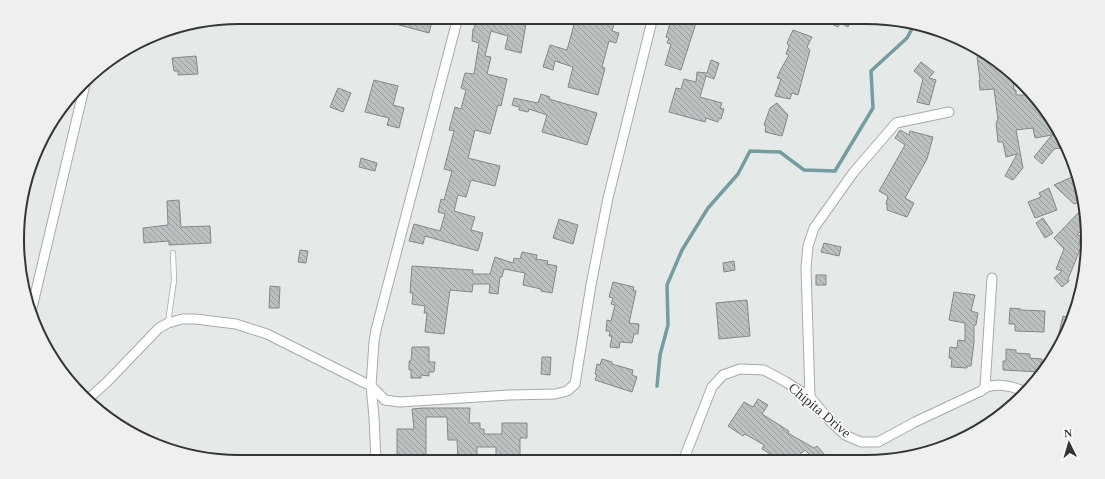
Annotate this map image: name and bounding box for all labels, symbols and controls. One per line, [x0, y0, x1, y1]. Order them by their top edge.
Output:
street label: Chipita Drive [786, 380, 854, 441]
north arrow [1049, 423, 1089, 463]
text: N [1064, 427, 1073, 439]

